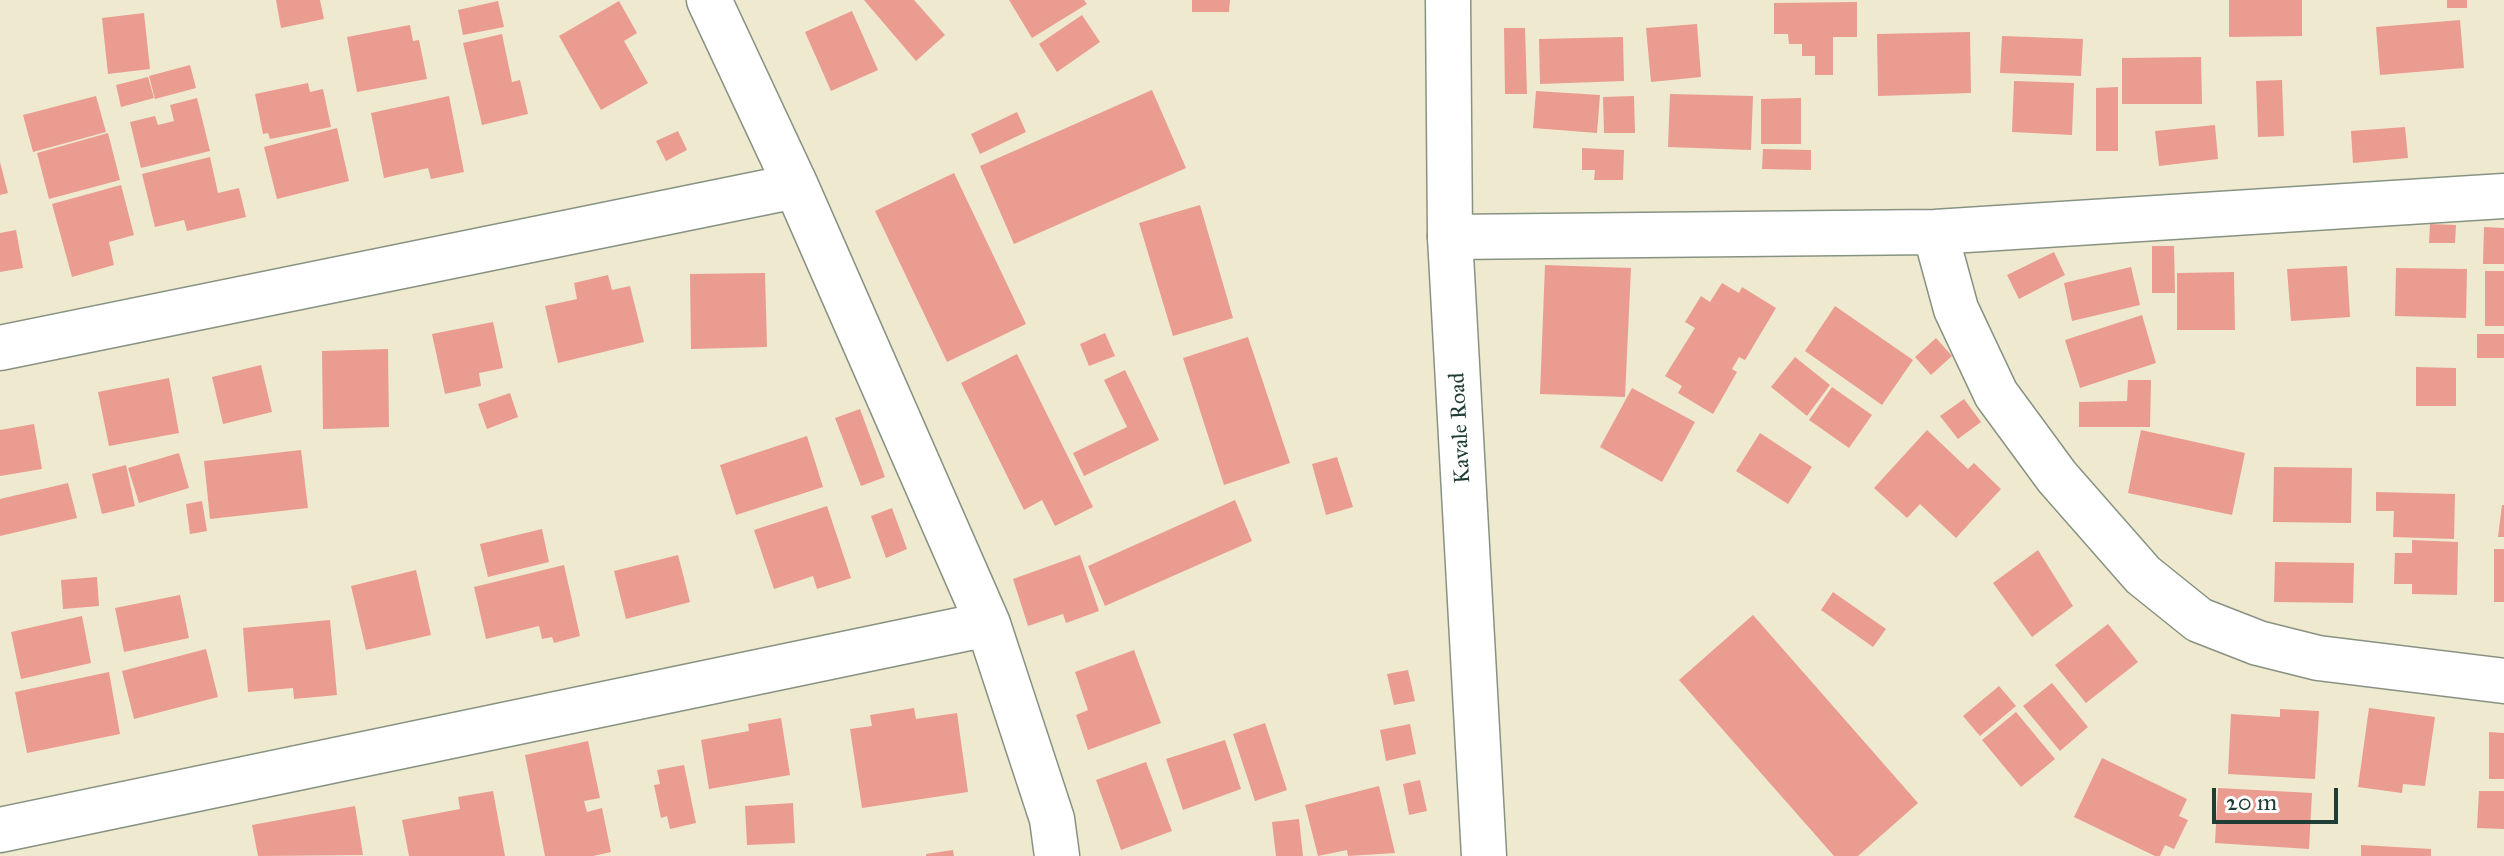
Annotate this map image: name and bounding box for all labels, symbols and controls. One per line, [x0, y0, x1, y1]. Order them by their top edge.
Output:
street label: Kavale Road [1445, 372, 1477, 484]
scale bar [2216, 772, 2342, 822]
text: 20 m [2226, 787, 2277, 817]

